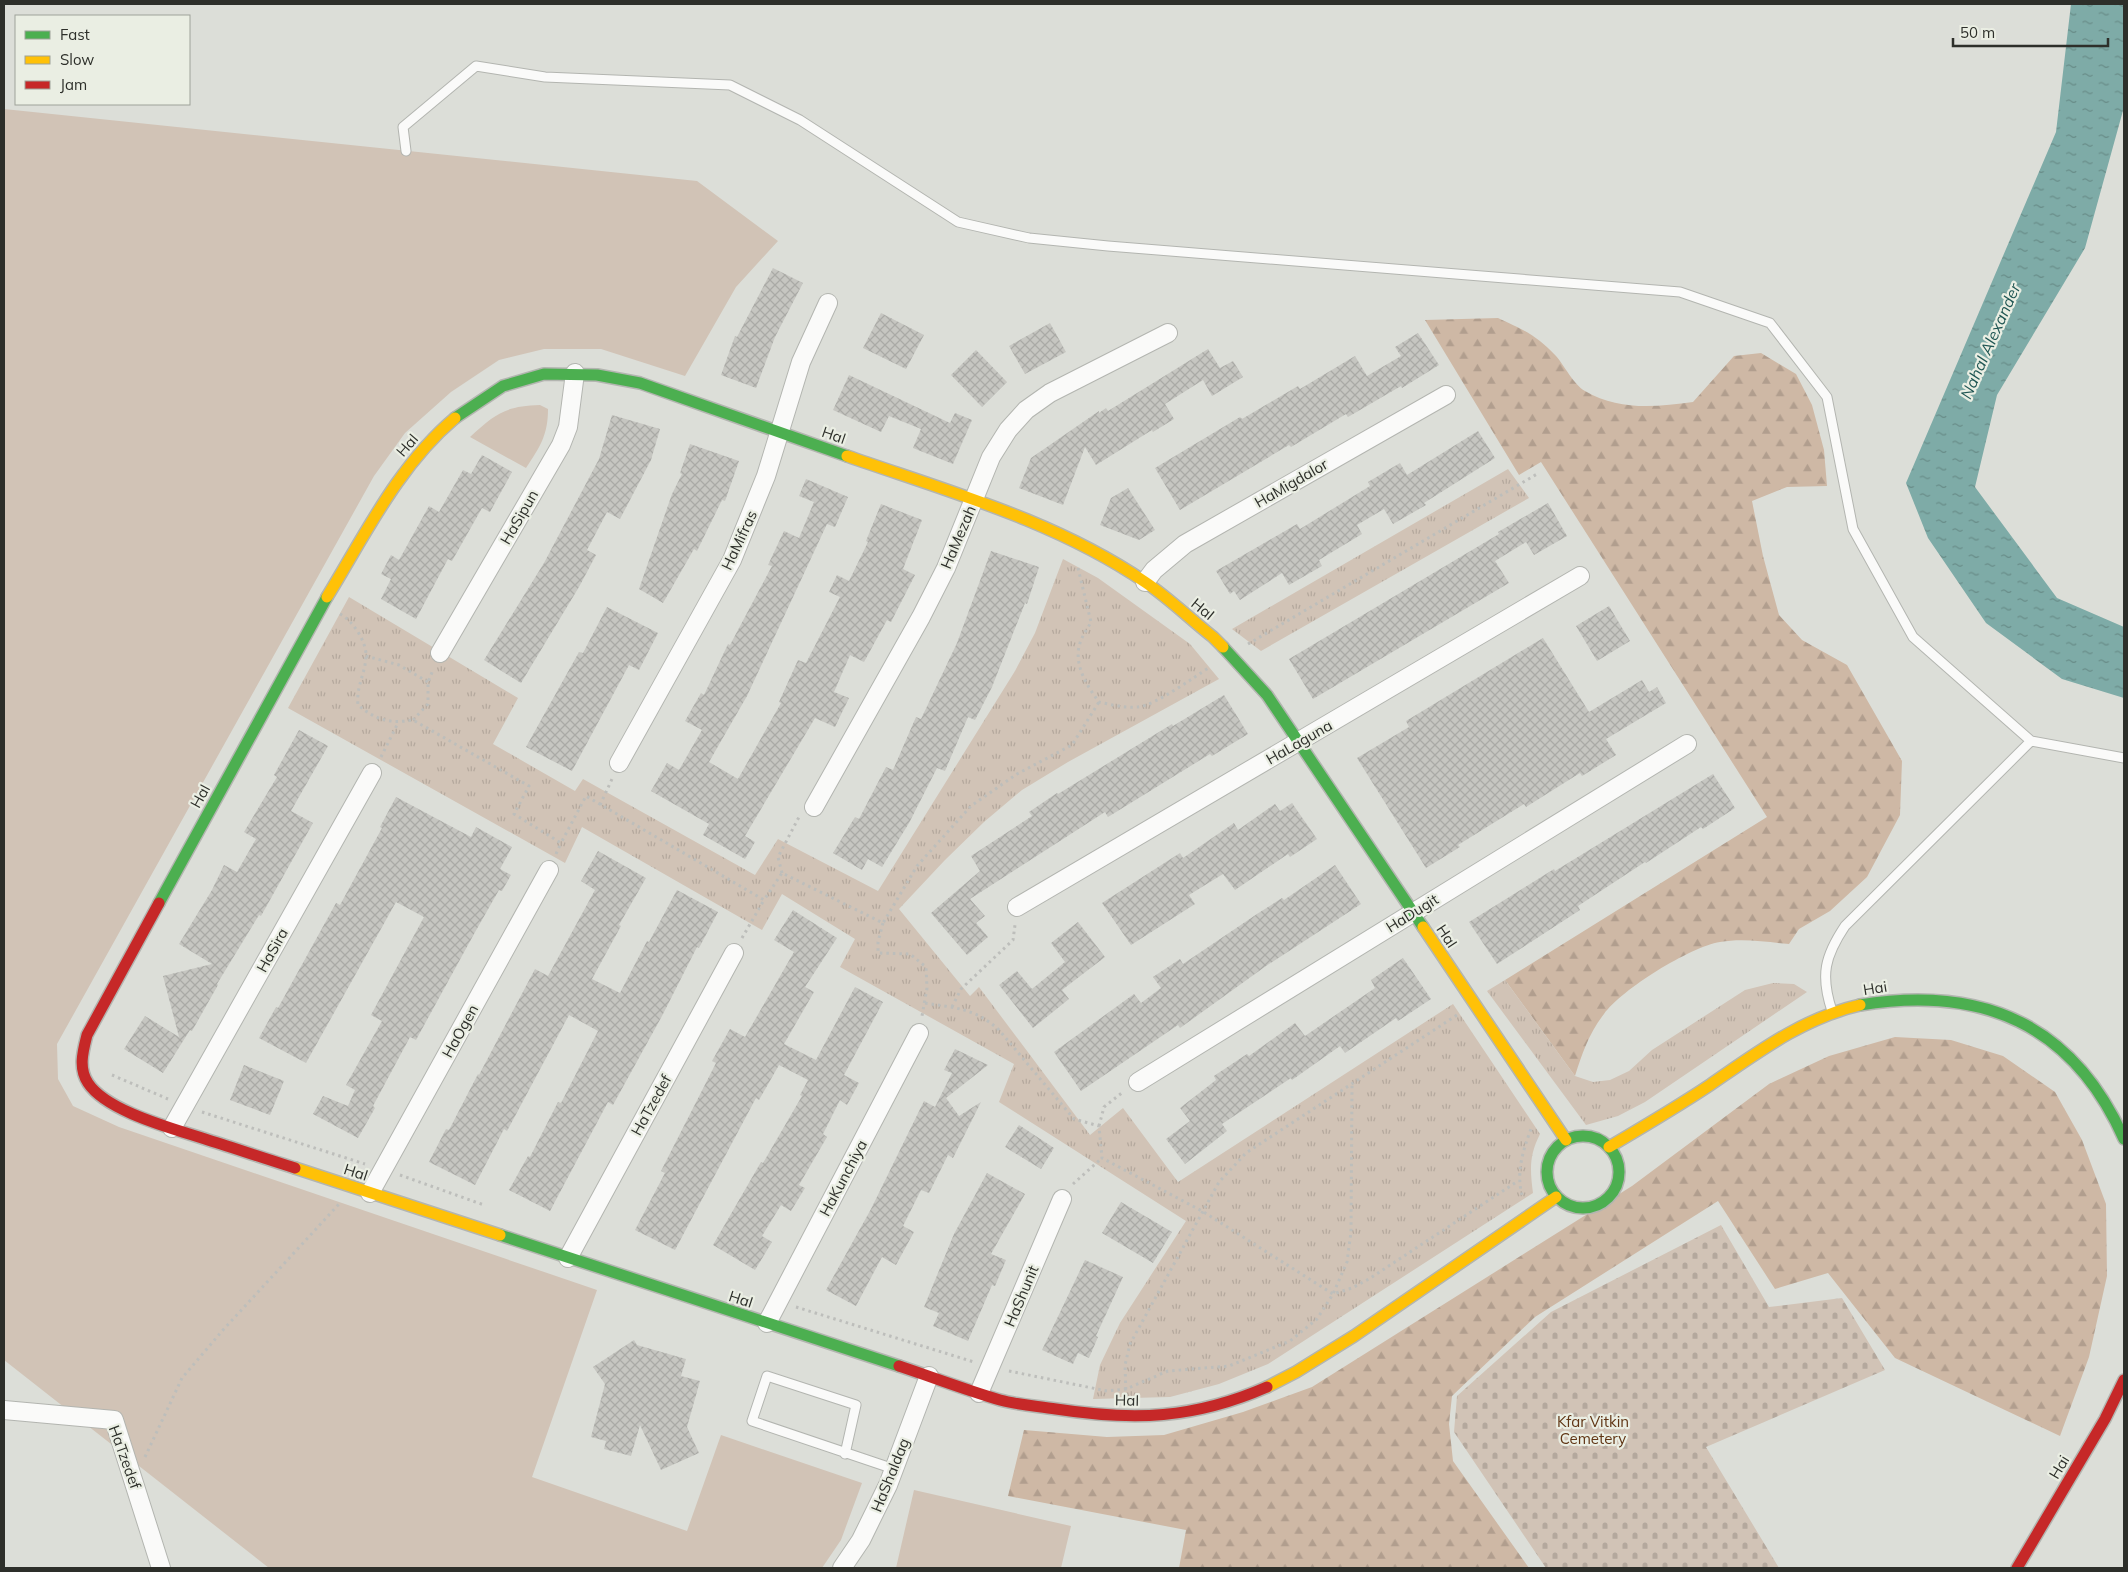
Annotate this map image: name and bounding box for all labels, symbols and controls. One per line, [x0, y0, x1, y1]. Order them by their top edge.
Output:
legend [15, 15, 190, 105]
scale bar [1953, 15, 2108, 47]
text: 50 m [1960, 23, 1995, 42]
text: Fast [60, 25, 90, 44]
text: Slow [60, 50, 94, 69]
text: Jam [60, 75, 87, 94]
water label: Nahal Alexander [1956, 279, 2025, 402]
street label: HaI [819, 422, 849, 448]
street label: HaI [392, 430, 422, 460]
street label: HaMigdalor [1251, 454, 1332, 512]
street label: HaSipun [496, 486, 542, 548]
street label: HaMezah [936, 502, 980, 572]
street label: HaMifras [717, 507, 761, 573]
street label: HaI [1188, 594, 1218, 624]
street label: HaLaguna [1263, 715, 1335, 769]
street label: HaI [186, 781, 214, 811]
street label: HaDugit [1382, 890, 1442, 936]
street label: HaI [1432, 921, 1462, 951]
street label: HaSira [252, 924, 292, 976]
street label: Hai [1862, 977, 1888, 999]
street label: HaOgen [438, 1001, 482, 1061]
street label: HaTzedef [627, 1071, 676, 1139]
street label: HaKunchiya [815, 1136, 871, 1220]
street label: HaI [341, 1159, 371, 1185]
street label: HaShunit [1000, 1262, 1042, 1330]
street label: HaI [726, 1286, 756, 1312]
street label: HaI [1115, 1390, 1139, 1410]
park label: Kfar Vitkin Cemetery [1557, 1412, 1629, 1448]
street label: HaTzedef [105, 1423, 146, 1492]
street label: HaShaldag [867, 1435, 913, 1515]
street label: Hai [2045, 1452, 2073, 1482]

